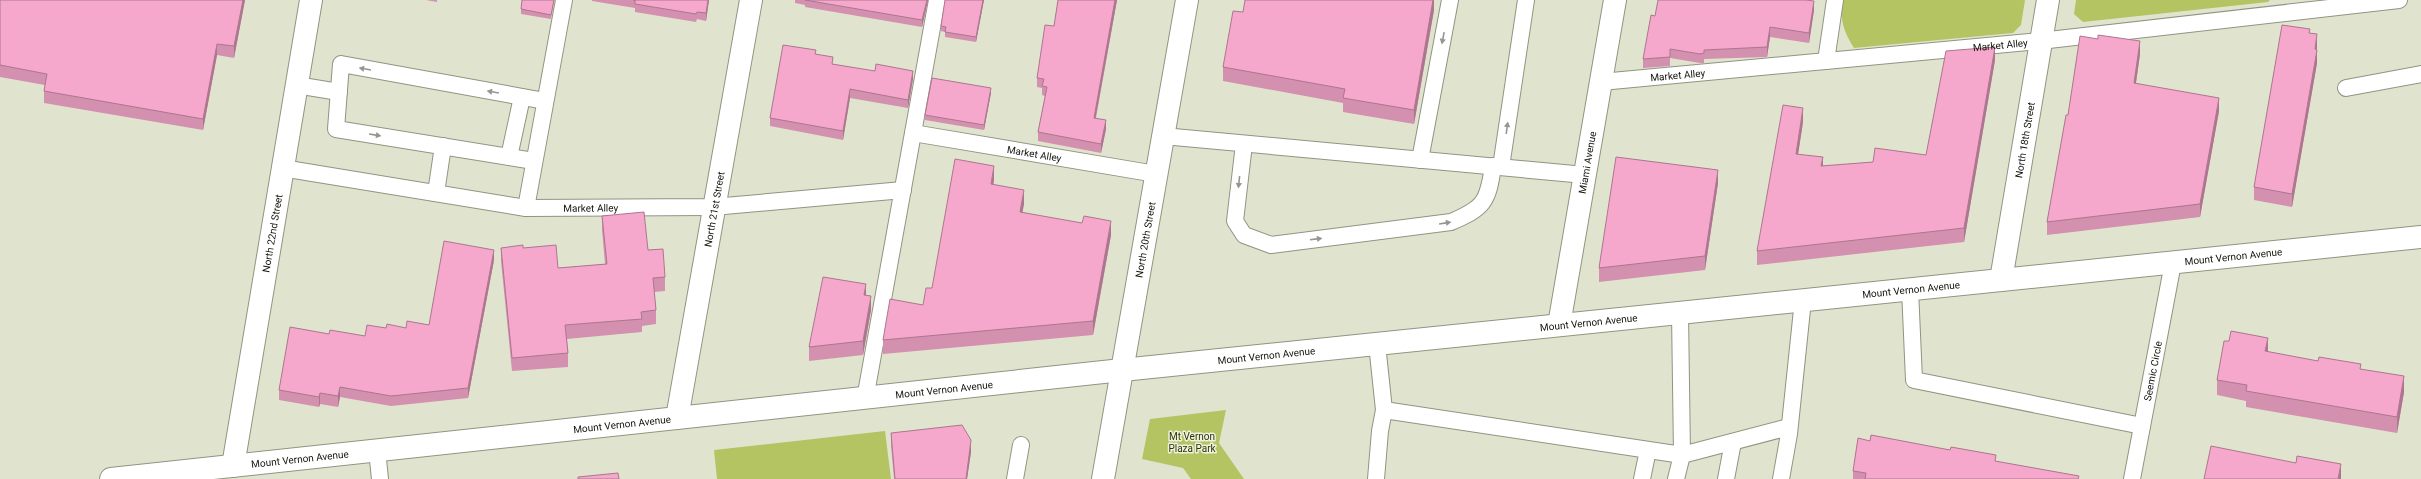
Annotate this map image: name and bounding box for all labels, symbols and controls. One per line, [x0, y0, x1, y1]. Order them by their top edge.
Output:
one-way arrow [1440, 32, 1446, 44]
street label: Market Alley [1972, 37, 2028, 53]
one-way arrow [359, 65, 371, 71]
street label: Market Alley [1650, 67, 1706, 83]
one-way arrow [487, 88, 499, 94]
street label: North 18th Street [2013, 101, 2037, 179]
one-way arrow [1504, 122, 1510, 134]
street label: Miami Avenue [1577, 130, 1598, 194]
one-way arrow [368, 132, 381, 138]
street label: Market Alley [1006, 144, 1063, 164]
street label: North 21st Street [702, 171, 727, 248]
one-way arrow [1236, 176, 1243, 188]
street label: North 22nd Street [261, 193, 284, 273]
street label: North 20th Street [1133, 201, 1158, 278]
street label: Market Alley [563, 203, 619, 214]
one-way arrow [1439, 220, 1451, 226]
one-way arrow [1310, 236, 1322, 242]
street label: Mount Vernon Avenue [2184, 246, 2283, 267]
street label: Mount Vernon Avenue [1862, 279, 1960, 300]
street label: Mount Vernon Avenue [1539, 312, 1638, 333]
street label: Seemic Circle [2142, 340, 2164, 402]
street label: Mount Vernon Avenue [1217, 345, 1316, 366]
street label: Mount Vernon Avenue [895, 379, 994, 400]
street label: Mount Vernon Avenue [573, 414, 671, 435]
park label: Mt Vernon Plaza Park [1168, 431, 1217, 454]
street label: Mount Vernon Avenue [251, 448, 349, 470]

